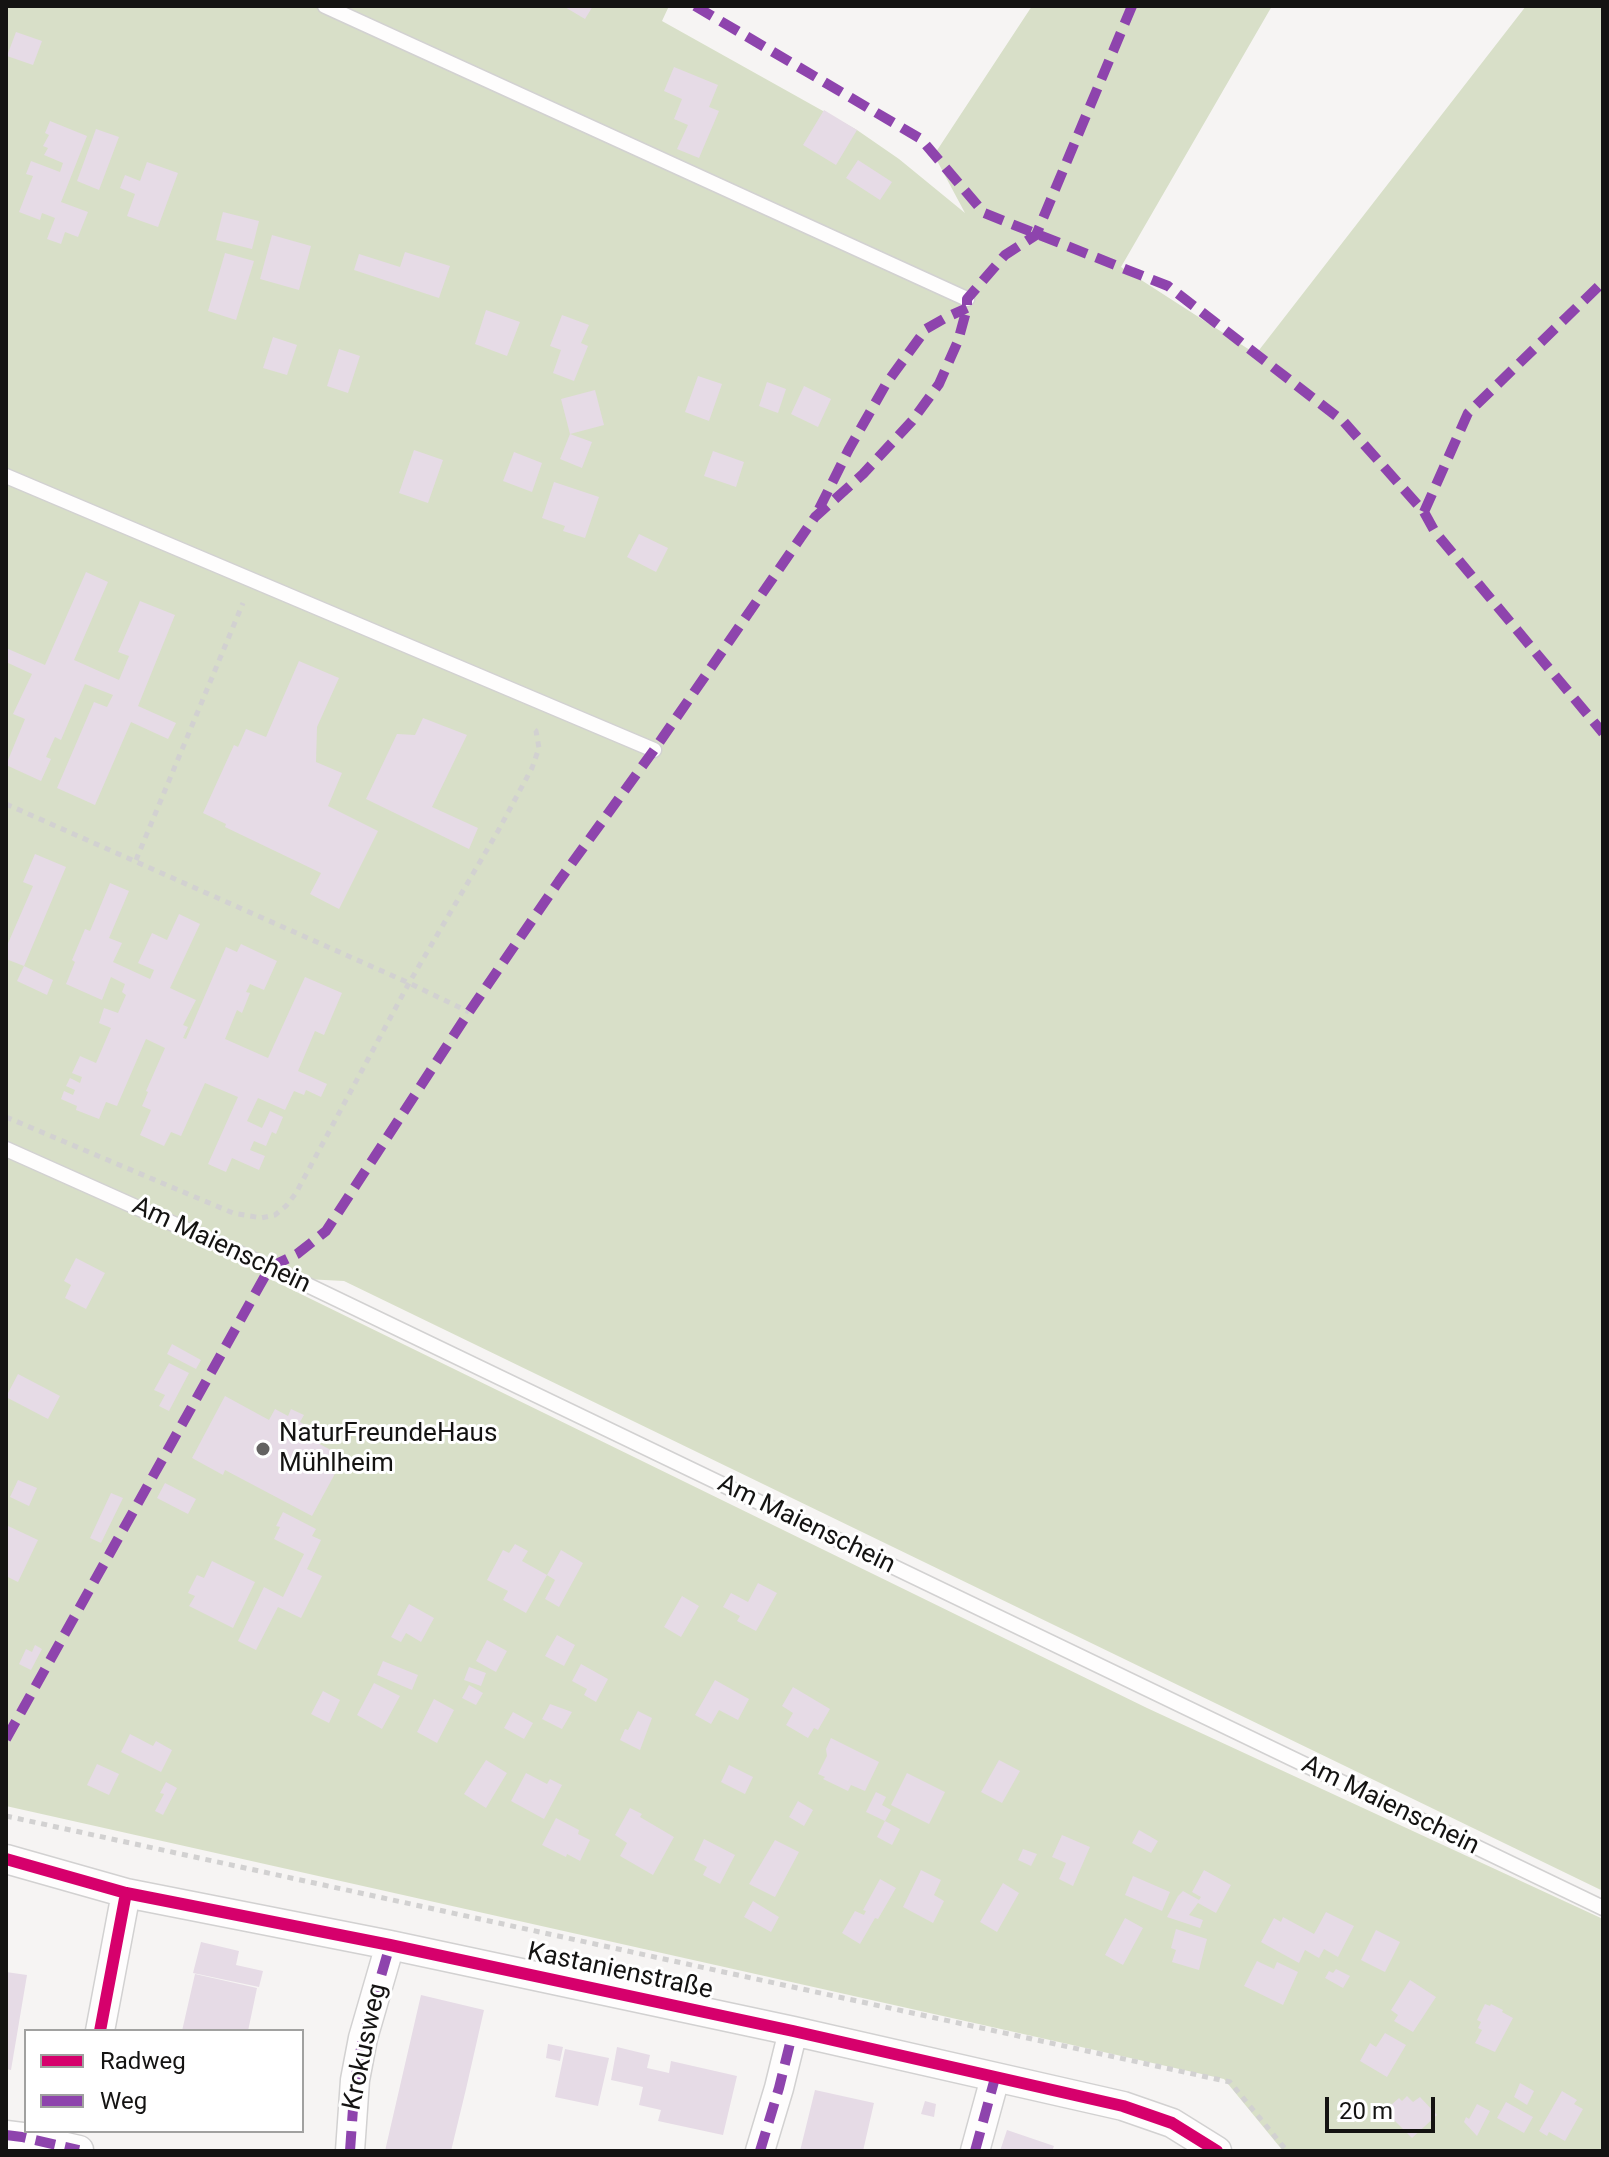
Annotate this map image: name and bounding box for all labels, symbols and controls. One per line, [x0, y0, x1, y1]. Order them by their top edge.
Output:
street label: Am Maienschein [127, 1191, 315, 1301]
place label: NaturFreundeHaus Mühlheim [279, 1418, 497, 1480]
marker: NaturFreundeHaus Mühlheim [254, 1440, 272, 1458]
street label: Am Maienschein [712, 1469, 900, 1581]
street label: Am Maienschein [1296, 1750, 1484, 1862]
street label: Kastanienstraße [524, 1937, 716, 2007]
street label: Krokusweg [337, 1981, 395, 2113]
legend [24, 2029, 304, 2133]
text: Radweg [100, 2047, 186, 2075]
scale bar [1329, 2081, 1439, 2131]
text: Weg [100, 2087, 147, 2115]
text: 20 m [1339, 2097, 1393, 2125]

